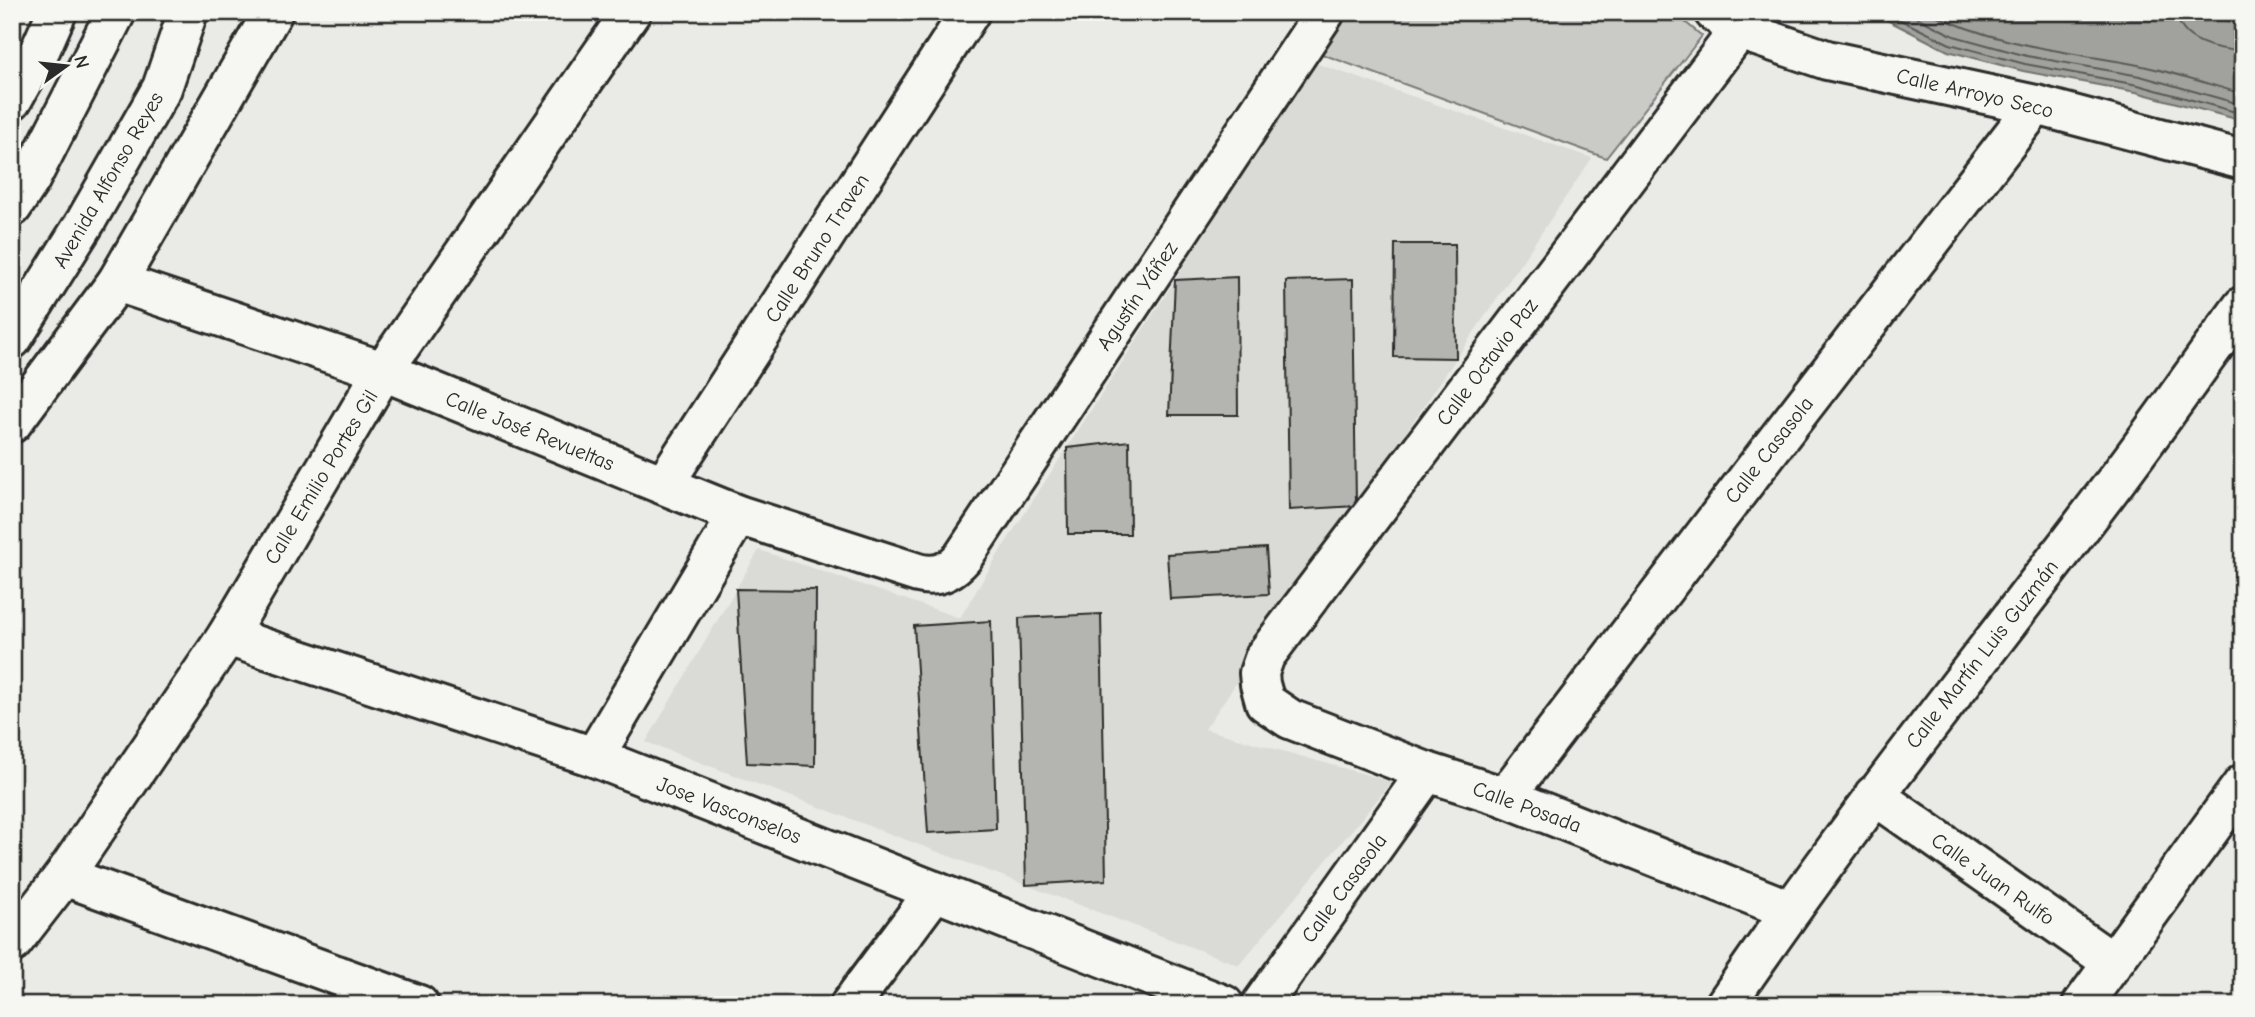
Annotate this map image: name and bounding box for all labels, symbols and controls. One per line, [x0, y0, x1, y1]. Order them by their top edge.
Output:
north arrow [32, 32, 102, 102]
text: N [69, 53, 94, 71]
street label: Calle Arroyo Seco [1894, 63, 2056, 123]
street label: Avenida Alfonso Reyes [48, 88, 168, 272]
street label: Calle Bruno Traven [760, 169, 874, 327]
street label: Agustín Yáñez [1092, 237, 1182, 355]
street label: Calle Octavio Paz [1431, 294, 1543, 430]
street label: Calle Emilio Portes Gil [259, 385, 383, 569]
street label: Calle José Revueltas [442, 386, 618, 476]
street label: Calle Casasola [1720, 392, 1818, 508]
street label: Calle Martín Luis Guzmán [1901, 555, 2063, 753]
street label: Jose Vasconselos [653, 771, 805, 849]
street label: Calle Posada [1469, 776, 1585, 838]
street label: Calle Juan Rulfo [1927, 828, 2059, 930]
street label: Calle Casasola [1296, 829, 1392, 947]

